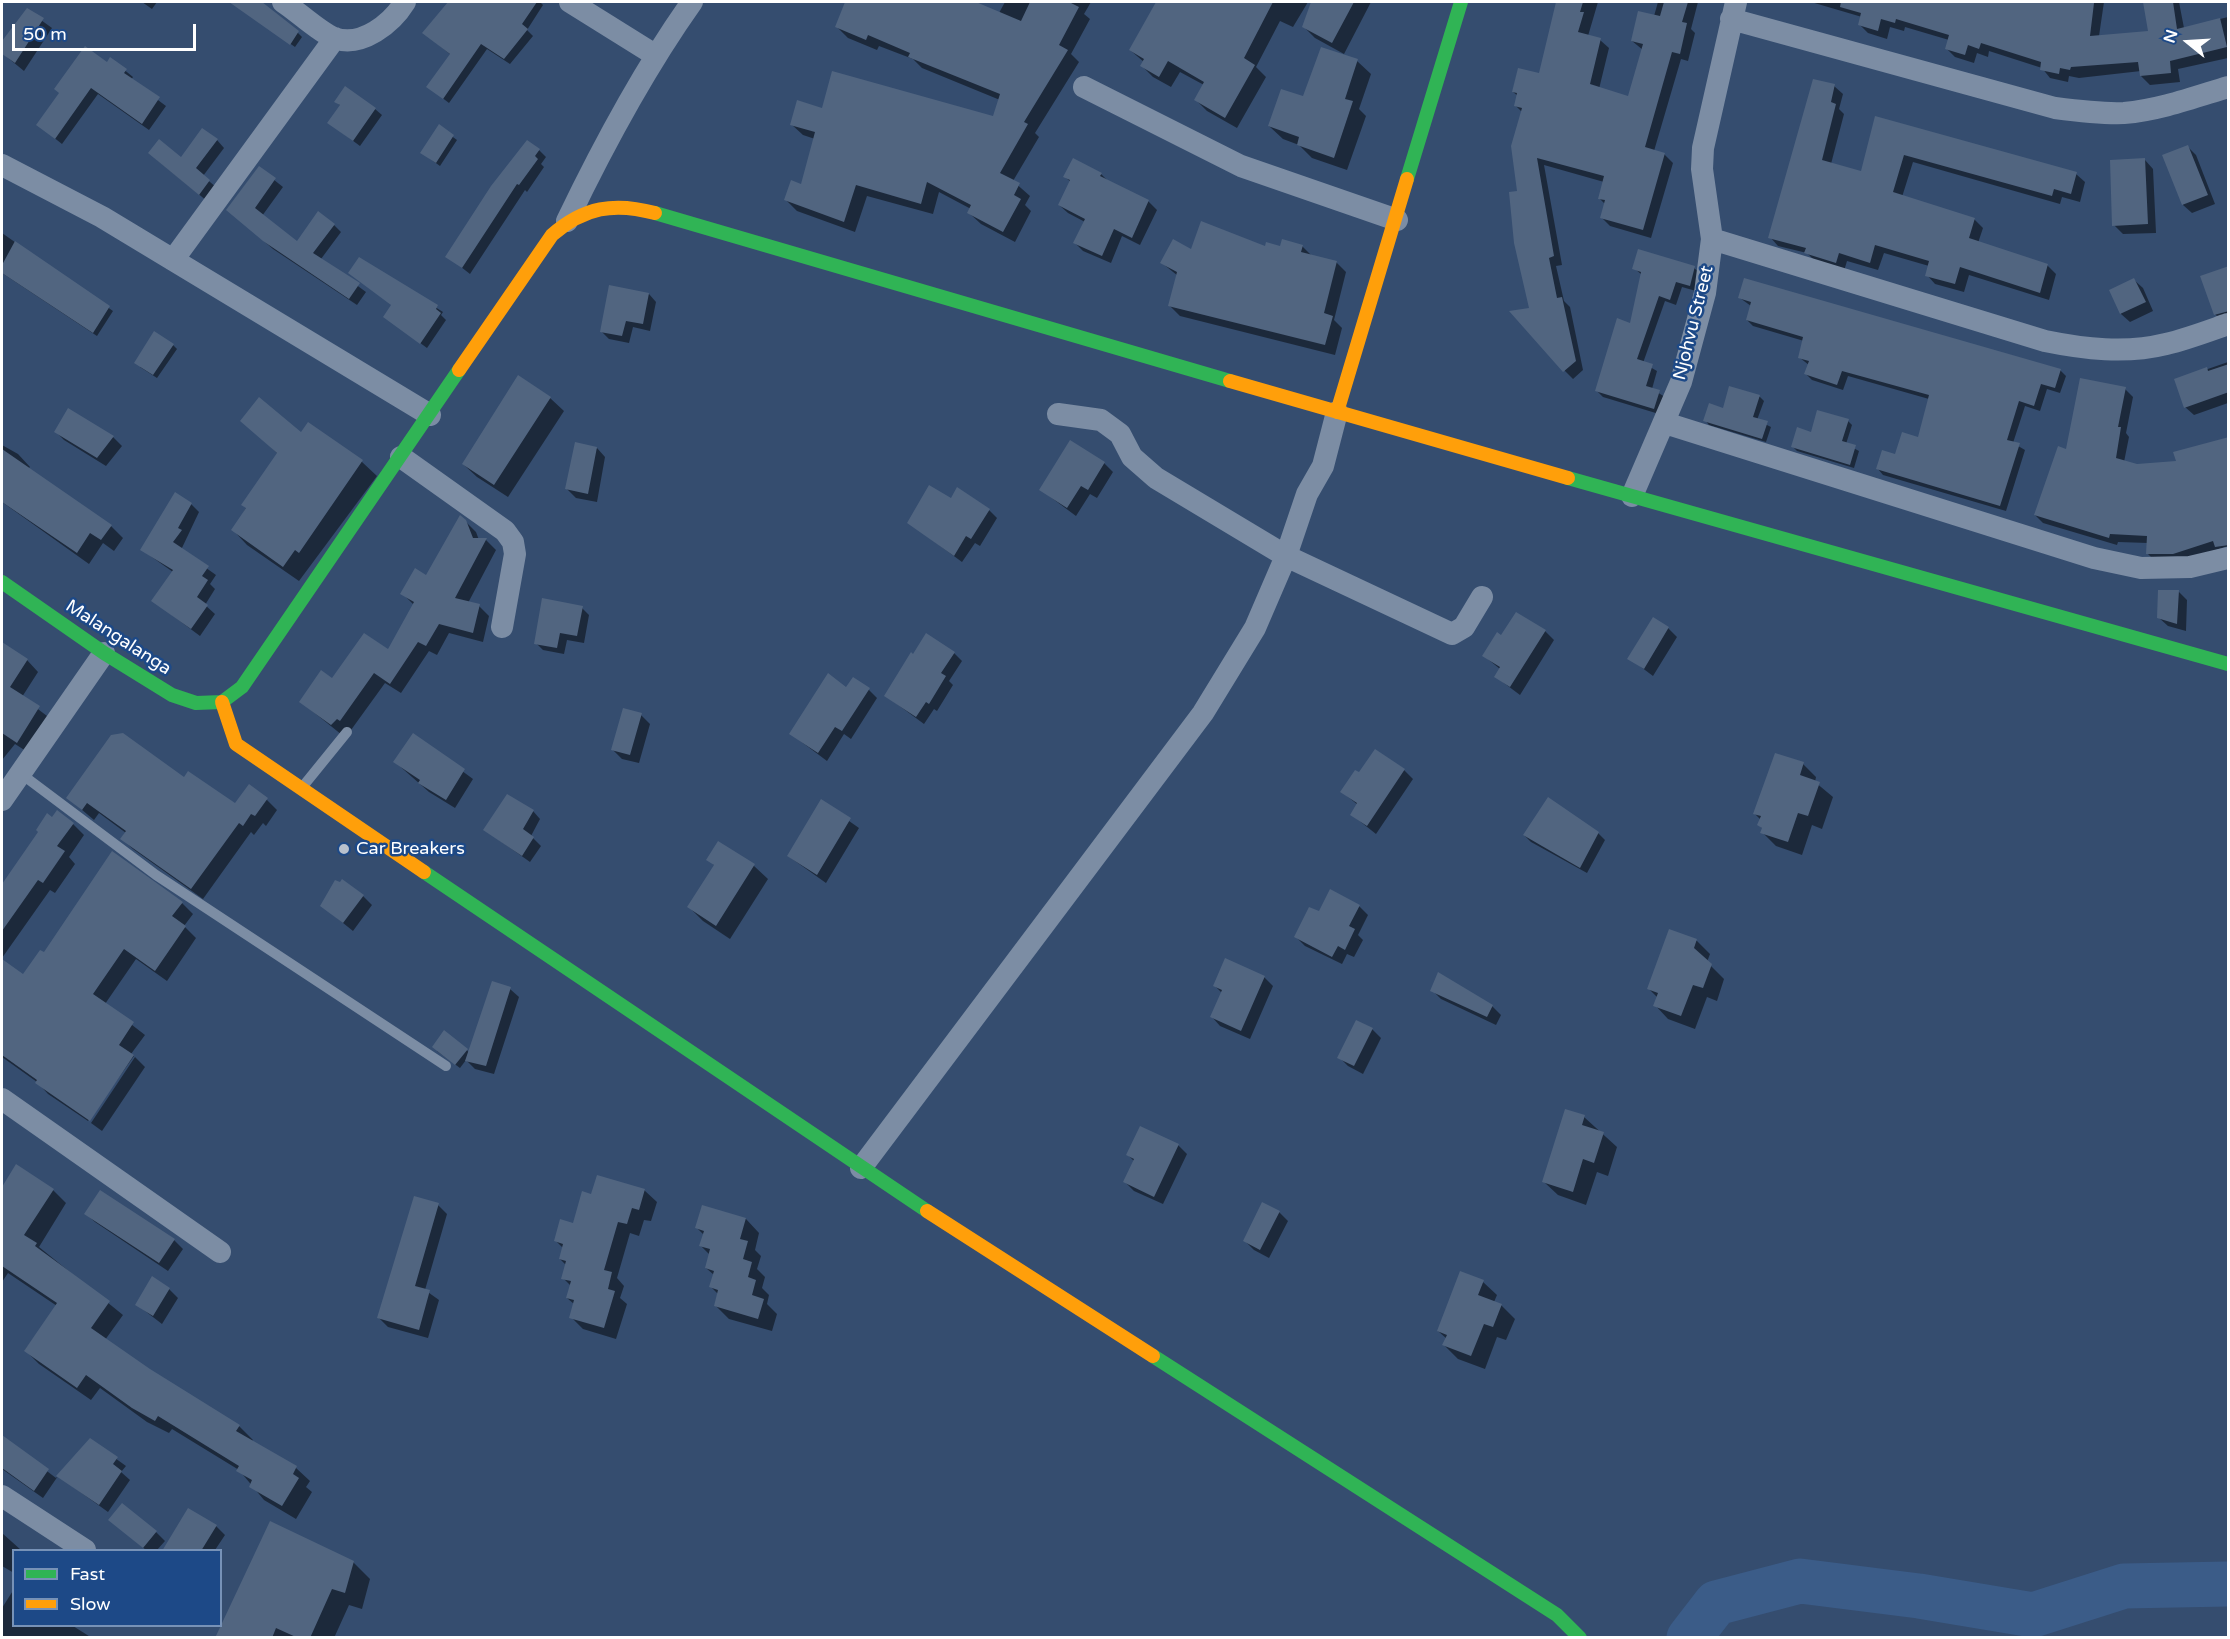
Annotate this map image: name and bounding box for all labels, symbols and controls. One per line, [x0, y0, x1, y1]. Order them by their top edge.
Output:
scale bar [15, 12, 200, 50]
north arrow [2158, 12, 2218, 72]
text: 50 m [23, 23, 67, 45]
text: N [2159, 27, 2182, 46]
street label: Njohvu Street [1669, 264, 1719, 382]
street label: Malangalanga [61, 596, 175, 680]
place label: Car Breakers [356, 838, 465, 860]
marker: Car Breakers [337, 842, 351, 856]
legend [12, 1549, 222, 1627]
text: Fast [70, 1563, 105, 1585]
text: Slow [70, 1593, 111, 1615]

